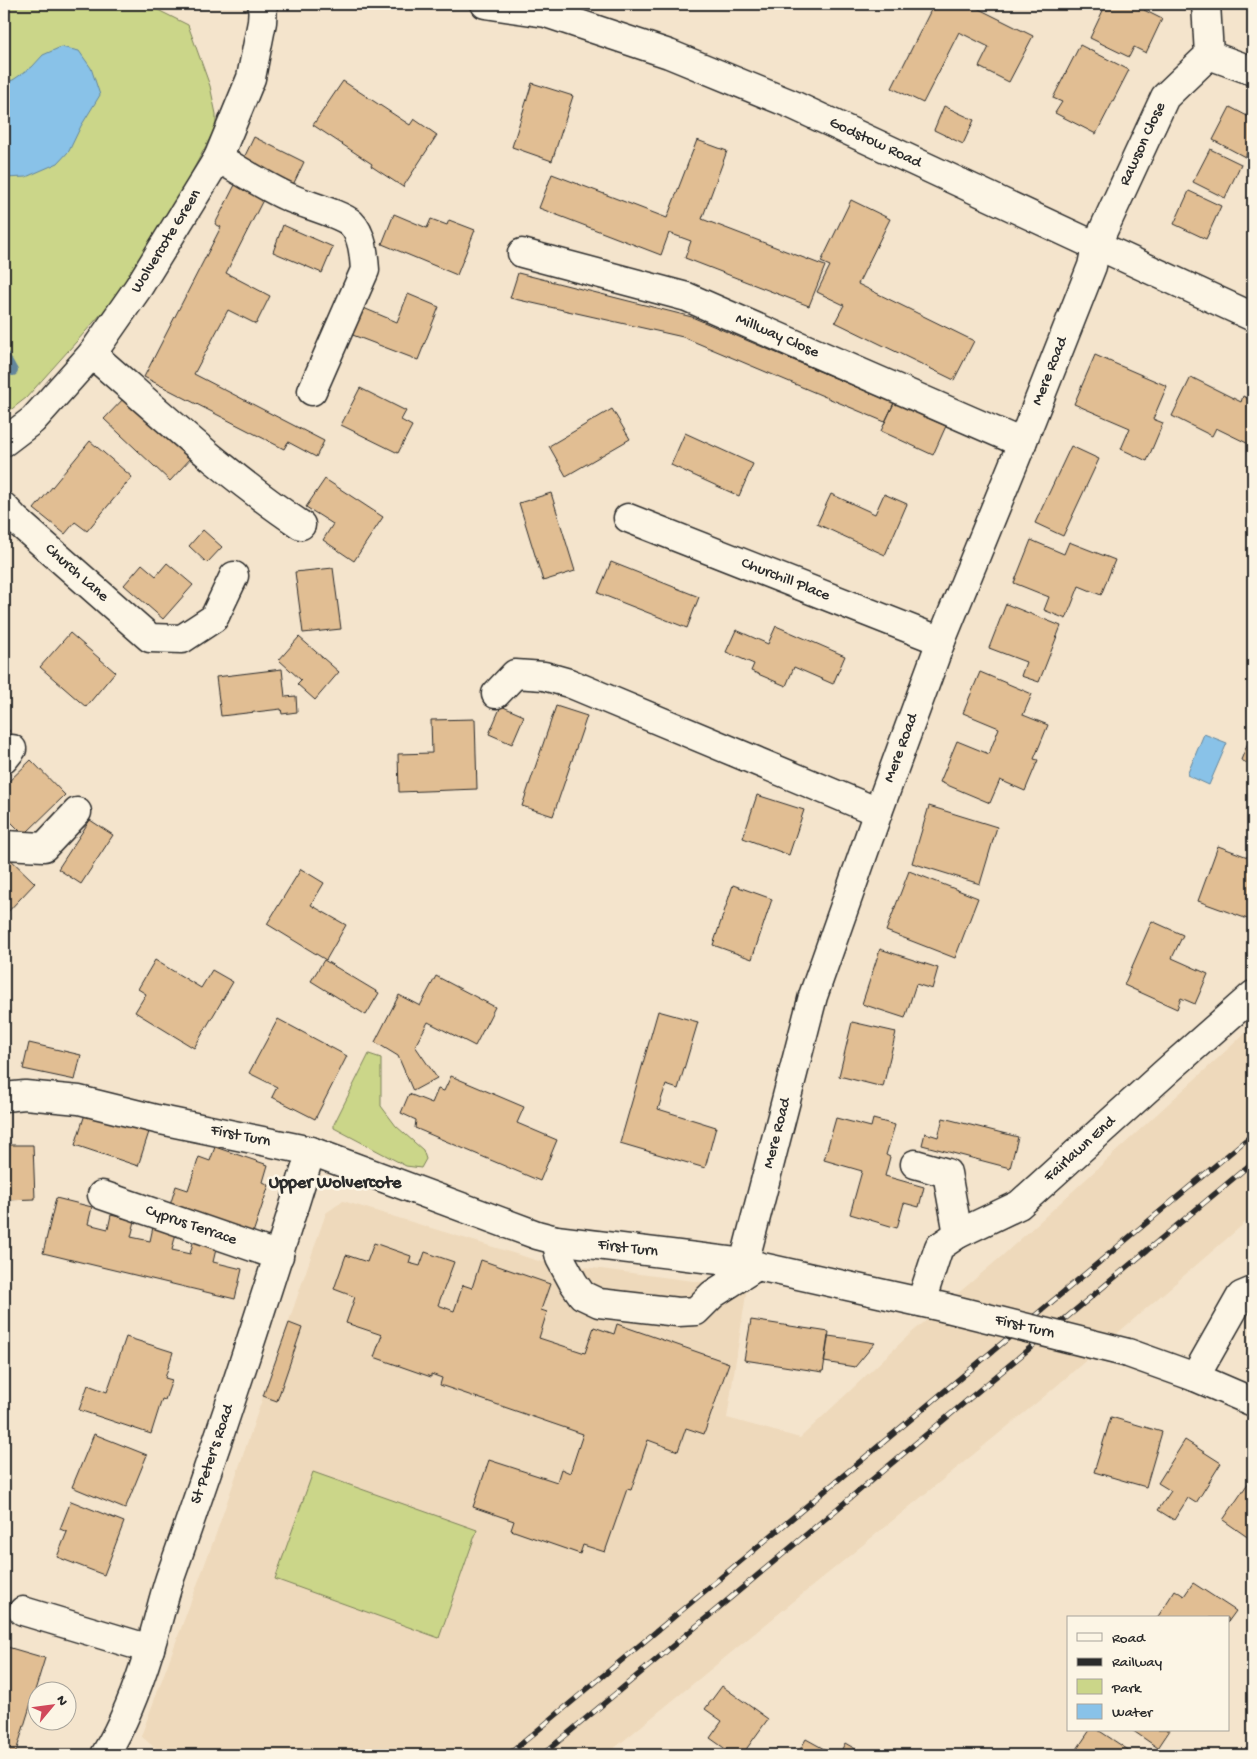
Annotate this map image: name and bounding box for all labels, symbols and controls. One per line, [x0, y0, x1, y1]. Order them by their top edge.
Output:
street label: Rawson Close [1116, 99, 1171, 189]
street label: Godstow Road [826, 114, 926, 174]
street label: Wolvercote Green [127, 186, 206, 297]
street label: Millway Close [732, 310, 822, 363]
street label: Mere Road [1028, 333, 1073, 408]
street label: Church Lane [40, 540, 113, 607]
street label: Churchill Place [738, 554, 833, 606]
street label: Mere Road [880, 709, 923, 785]
street label: Mere Road [759, 1094, 796, 1171]
street label: Fairlawn End [1040, 1111, 1121, 1187]
street label: First Turn [208, 1121, 273, 1152]
district label: Upper Wolvercote [269, 1173, 402, 1194]
street label: Cyprus Terrace [143, 1201, 240, 1250]
street label: First Turn [596, 1236, 659, 1262]
street label: First Turn [992, 1311, 1057, 1344]
street label: St Peter's Road [187, 1401, 239, 1507]
legend [1067, 1616, 1230, 1732]
text: Road [1112, 1630, 1146, 1648]
text: Railway [1112, 1654, 1163, 1672]
text: Park [1111, 1680, 1142, 1698]
north arrow [28, 1682, 78, 1732]
text: N [52, 1693, 71, 1709]
text: Water [1112, 1704, 1154, 1722]

